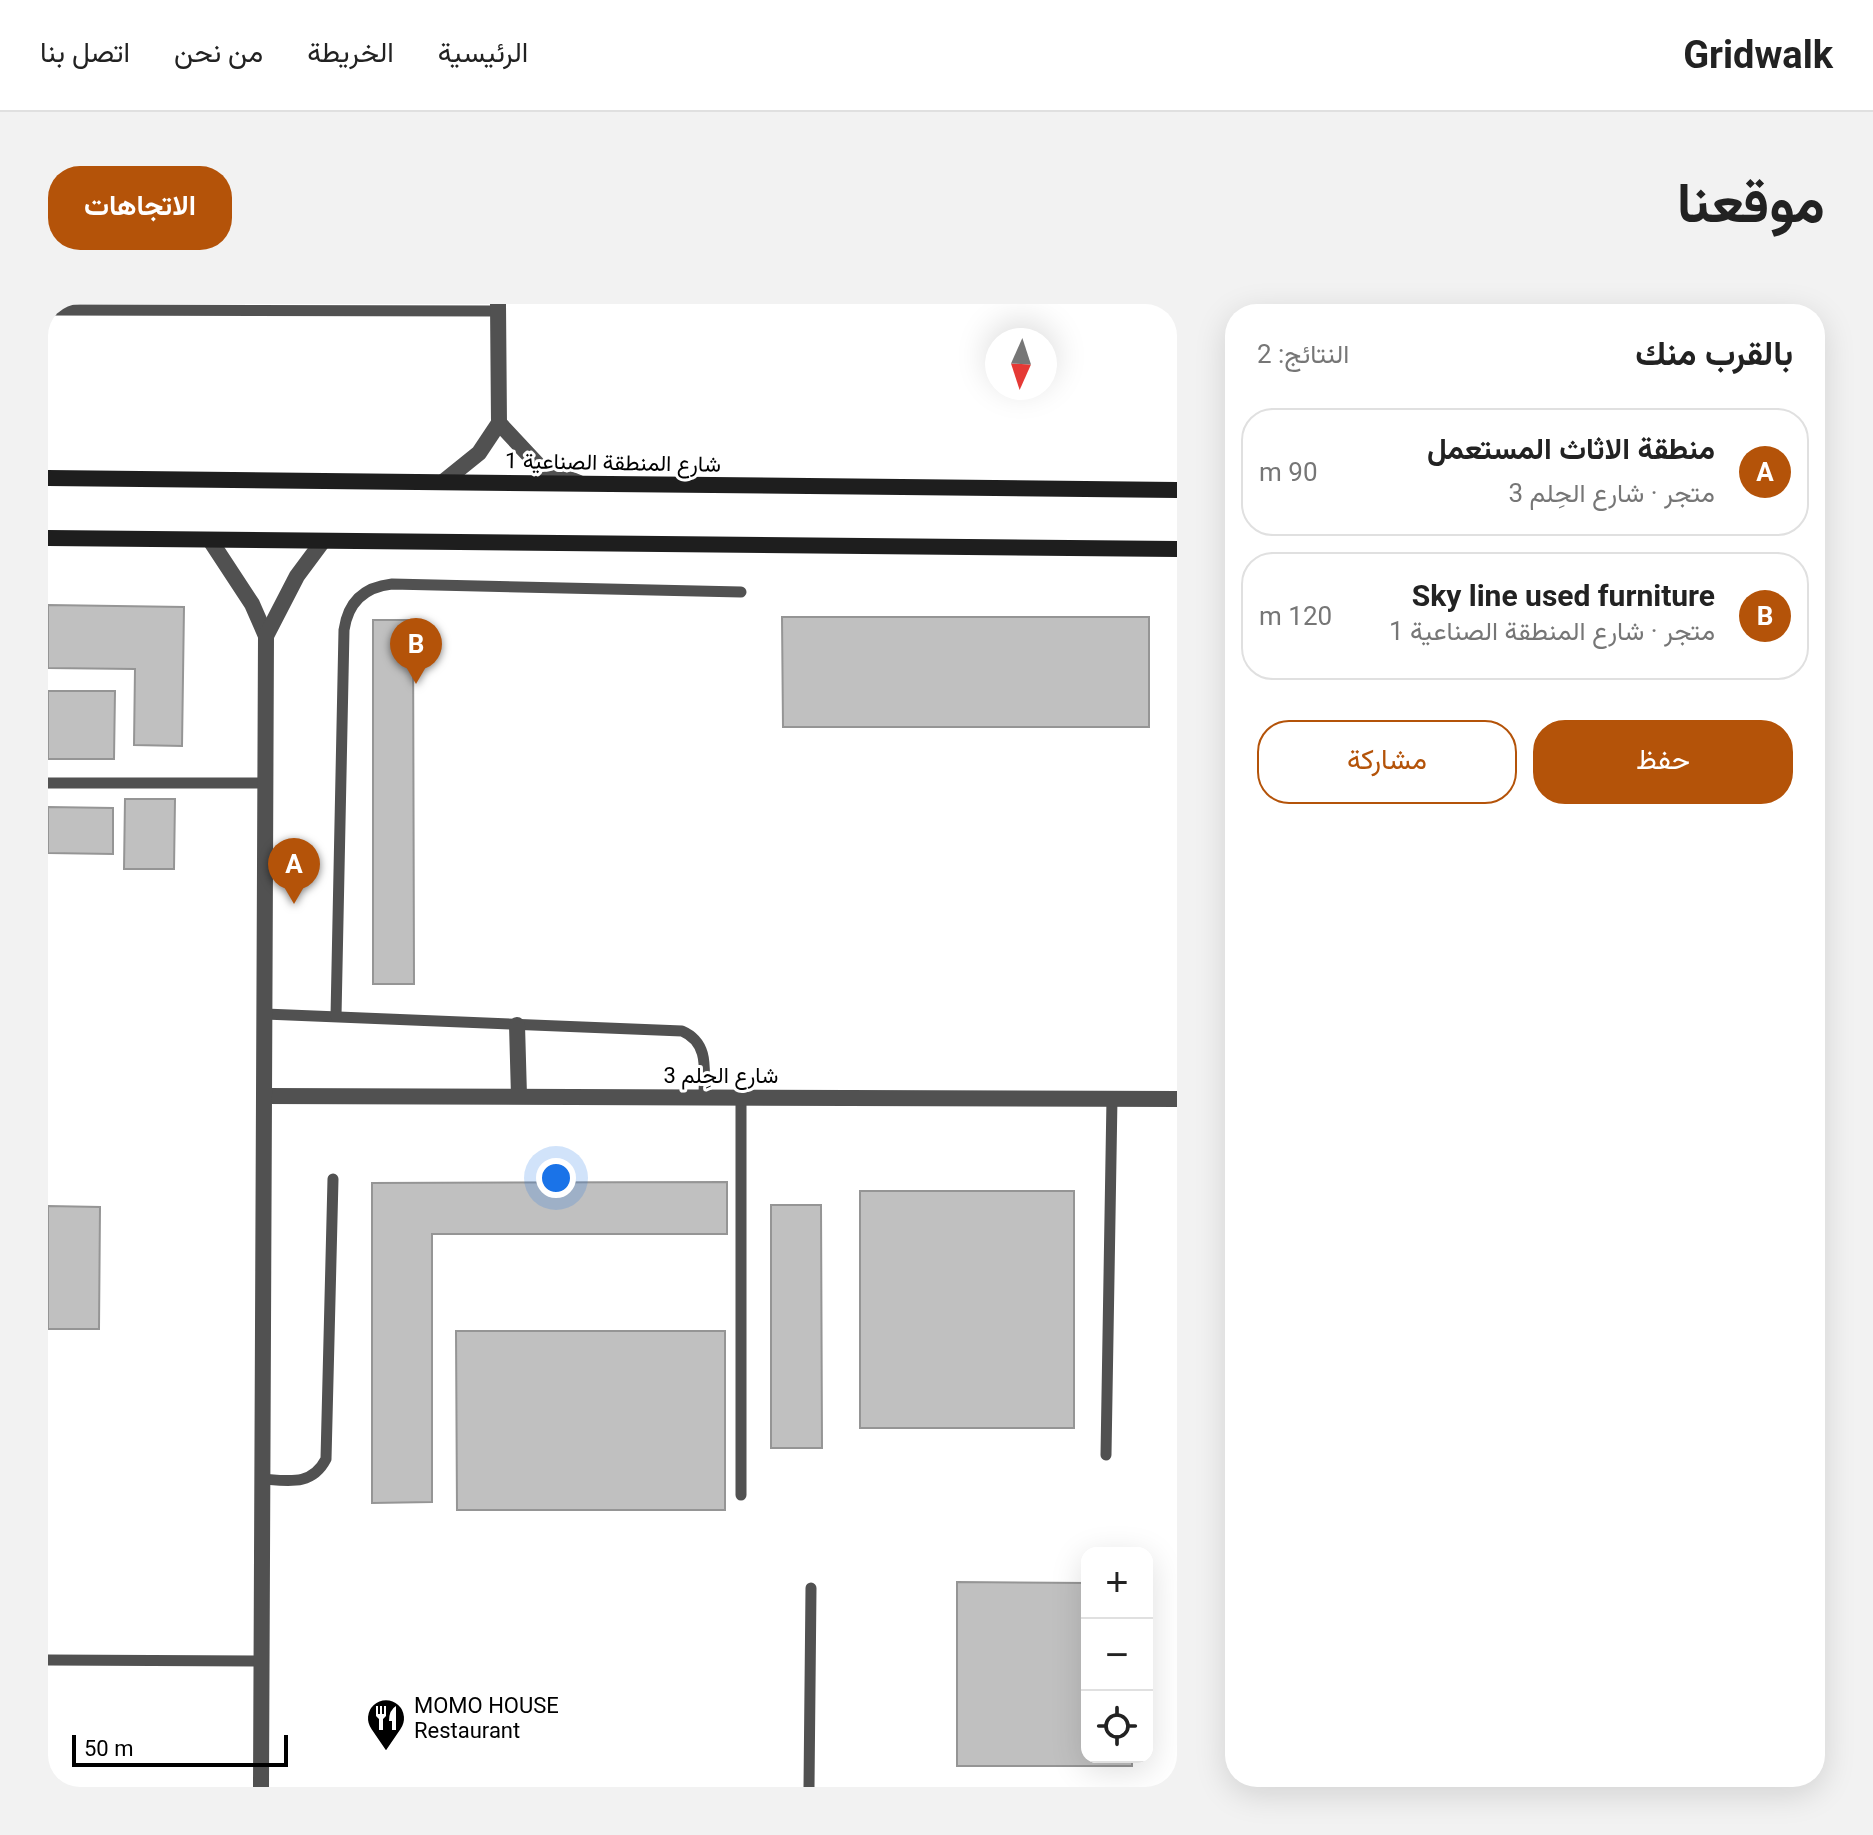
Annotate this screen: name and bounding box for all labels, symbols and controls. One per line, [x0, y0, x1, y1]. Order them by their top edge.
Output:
text: Gridwalk [1683, 33, 1833, 77]
text: اتصل بنا [40, 36, 130, 69]
text: من نحن [174, 36, 263, 69]
text: الخريطة [307, 36, 394, 69]
text: الرئيسية [438, 36, 528, 69]
button: الاتجاهات [48, 166, 232, 250]
text: موقعنا [1677, 170, 1825, 236]
north arrow [985, 328, 1057, 400]
text: بالقرب منك [1635, 333, 1793, 373]
text: النتائج: 2 [1257, 339, 1349, 369]
text: منطقة الاثاث المستعمل [1427, 431, 1715, 466]
street label: شارع المنطقة الصناعية 1 [505, 448, 721, 479]
text: 90 m [1259, 457, 1318, 487]
text: A [1756, 457, 1774, 487]
text: متجر · شارع الحِلم 3 [1509, 478, 1715, 508]
text: Sky line used furniture [1412, 578, 1715, 613]
text: 120 m [1259, 601, 1332, 631]
text: B [1757, 601, 1773, 631]
text: متجر · شارع المنطقة الصناعية 1 [1389, 616, 1715, 646]
pin: B [390, 618, 442, 684]
button: مشاركة [1257, 720, 1517, 804]
button: حفظ [1533, 720, 1793, 804]
pin: A [268, 838, 320, 904]
street label: شارع الحِلم 3 [664, 1063, 778, 1090]
your location [536, 1158, 576, 1198]
map controls [1081, 1547, 1153, 1763]
button: + [1081, 1547, 1153, 1619]
button: − [1081, 1619, 1153, 1691]
button: locate [1081, 1691, 1153, 1763]
place label: MOMO HOUSE Restaurant [414, 1693, 559, 1743]
restaurant icon: MOMO HOUSE Restaurant [365, 1697, 407, 1752]
scale bar [72, 1731, 288, 1767]
text: 50 m [84, 1736, 133, 1761]

